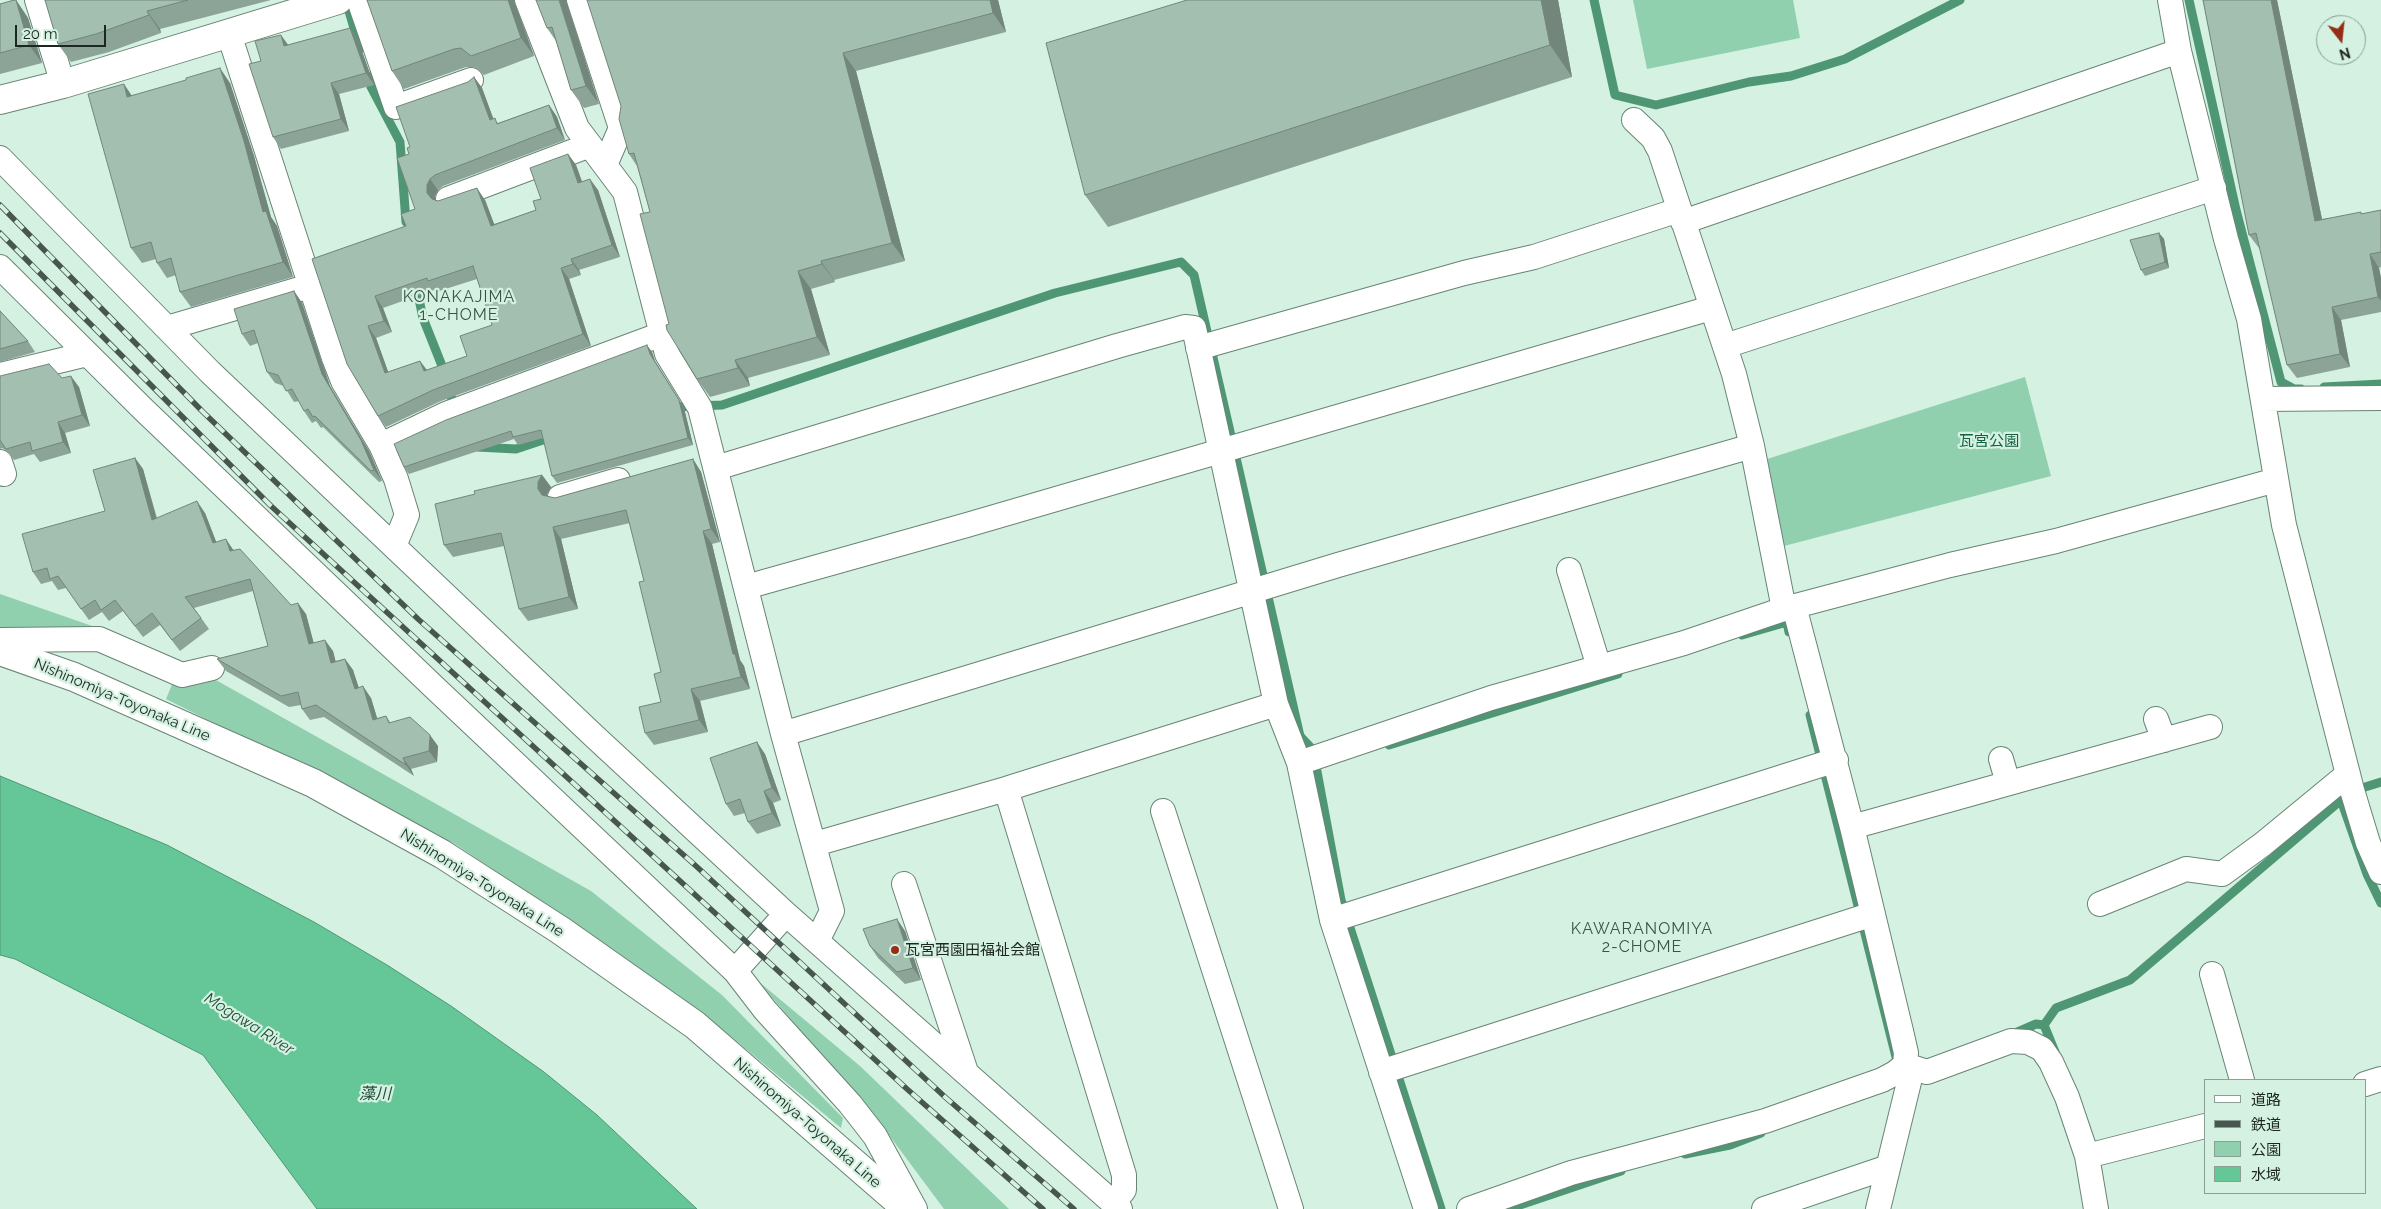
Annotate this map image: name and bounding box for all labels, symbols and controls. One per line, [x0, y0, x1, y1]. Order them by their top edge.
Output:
scale bar [18, 15, 109, 47]
north arrow [2316, 15, 2366, 65]
text: 20 m [23, 25, 58, 43]
text: N [2338, 44, 2352, 63]
district label: KONAKAJIMA 1-CHOME [402, 287, 516, 325]
park label: 瓦宮公園 [1959, 432, 2019, 450]
street label: Nishinomiya-Toyonaka Line [31, 655, 213, 745]
street label: Nishinomiya-Toyonaka Line [397, 825, 567, 941]
district label: KAWARANOMIYA 2-CHOME [1569, 919, 1715, 957]
place label: 瓦宮西園田福祉会館 [905, 941, 1040, 959]
marker: 瓦宮西園田福祉会館 [889, 944, 901, 956]
water label: Mogawa River [201, 989, 297, 1059]
street label: Nishinomiya-Toyonaka Line [730, 1054, 884, 1192]
legend [2204, 1079, 2366, 1194]
water label: 藻川 [359, 1084, 391, 1104]
text: 道路 [2251, 1091, 2281, 1109]
text: 鉄道 [2251, 1116, 2281, 1134]
text: 公園 [2251, 1141, 2281, 1159]
text: 水域 [2251, 1166, 2281, 1184]

